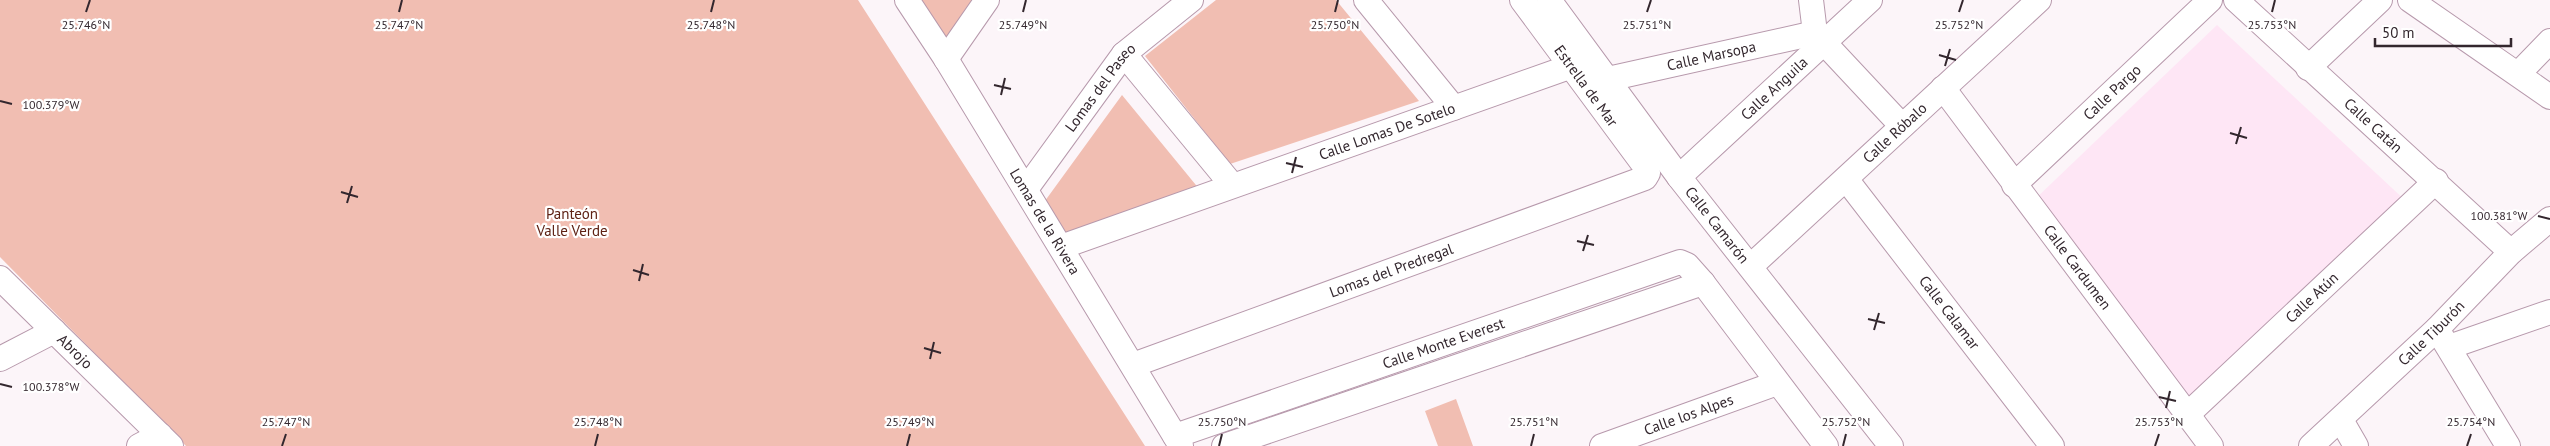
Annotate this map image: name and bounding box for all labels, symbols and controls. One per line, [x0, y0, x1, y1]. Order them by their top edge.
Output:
scale bar [2375, 15, 2511, 47]
text: 25.746°N [62, 17, 110, 32]
text: 25.747°N [375, 17, 423, 32]
text: 25.748°N [687, 17, 735, 32]
text: 25.749°N [999, 17, 1047, 32]
text: 25.750°N [1311, 17, 1359, 32]
text: 25.751°N [1623, 17, 1671, 32]
text: 25.752°N [1935, 17, 1983, 32]
text: 25.753°N [2248, 17, 2296, 32]
text: 50 m [2382, 23, 2415, 42]
street label: Calle Marsopa [1665, 36, 1758, 75]
street label: Lomas del Paseo [1061, 39, 1139, 135]
street label: Estrella de Mar [1550, 41, 1622, 130]
street label: Calle Anguila [1736, 53, 1812, 124]
street label: Calle Pargo [2079, 60, 2145, 124]
street label: Calle Catán [2340, 94, 2407, 157]
text: 100.379°W [23, 97, 79, 112]
street label: Calle Lomas De Sotelo [1316, 98, 1458, 164]
street label: Calle Róbalo [1859, 98, 1931, 167]
street label: Lomas de la Rivera [1006, 165, 1085, 278]
street label: Calle Camarón [1681, 183, 1754, 267]
park label: Panteón Valle Verde [535, 204, 608, 240]
text: 100.381°W [2471, 208, 2527, 223]
street label: Calle Cardumen [2040, 221, 2116, 313]
street label: Lomas del Predregal [1327, 239, 1456, 301]
street label: Calle Atún [2281, 268, 2342, 327]
street label: Calle Calamar [1915, 272, 1984, 353]
street label: Calle Tiburón [2394, 296, 2468, 369]
street label: Calle Monte Everest [1380, 313, 1507, 373]
street label: Abrojo [54, 330, 97, 373]
text: 100.378°W [23, 379, 79, 394]
street label: Calle los Alpes [1641, 390, 1736, 439]
text: 25.747°N [262, 414, 310, 429]
text: 25.748°N [574, 414, 622, 429]
text: 25.749°N [886, 414, 934, 429]
text: 25.750°N [1198, 414, 1246, 429]
text: 25.751°N [1510, 414, 1558, 429]
text: 25.752°N [1822, 414, 1870, 429]
text: 25.753°N [2135, 414, 2183, 429]
text: 25.754°N [2447, 414, 2495, 429]

